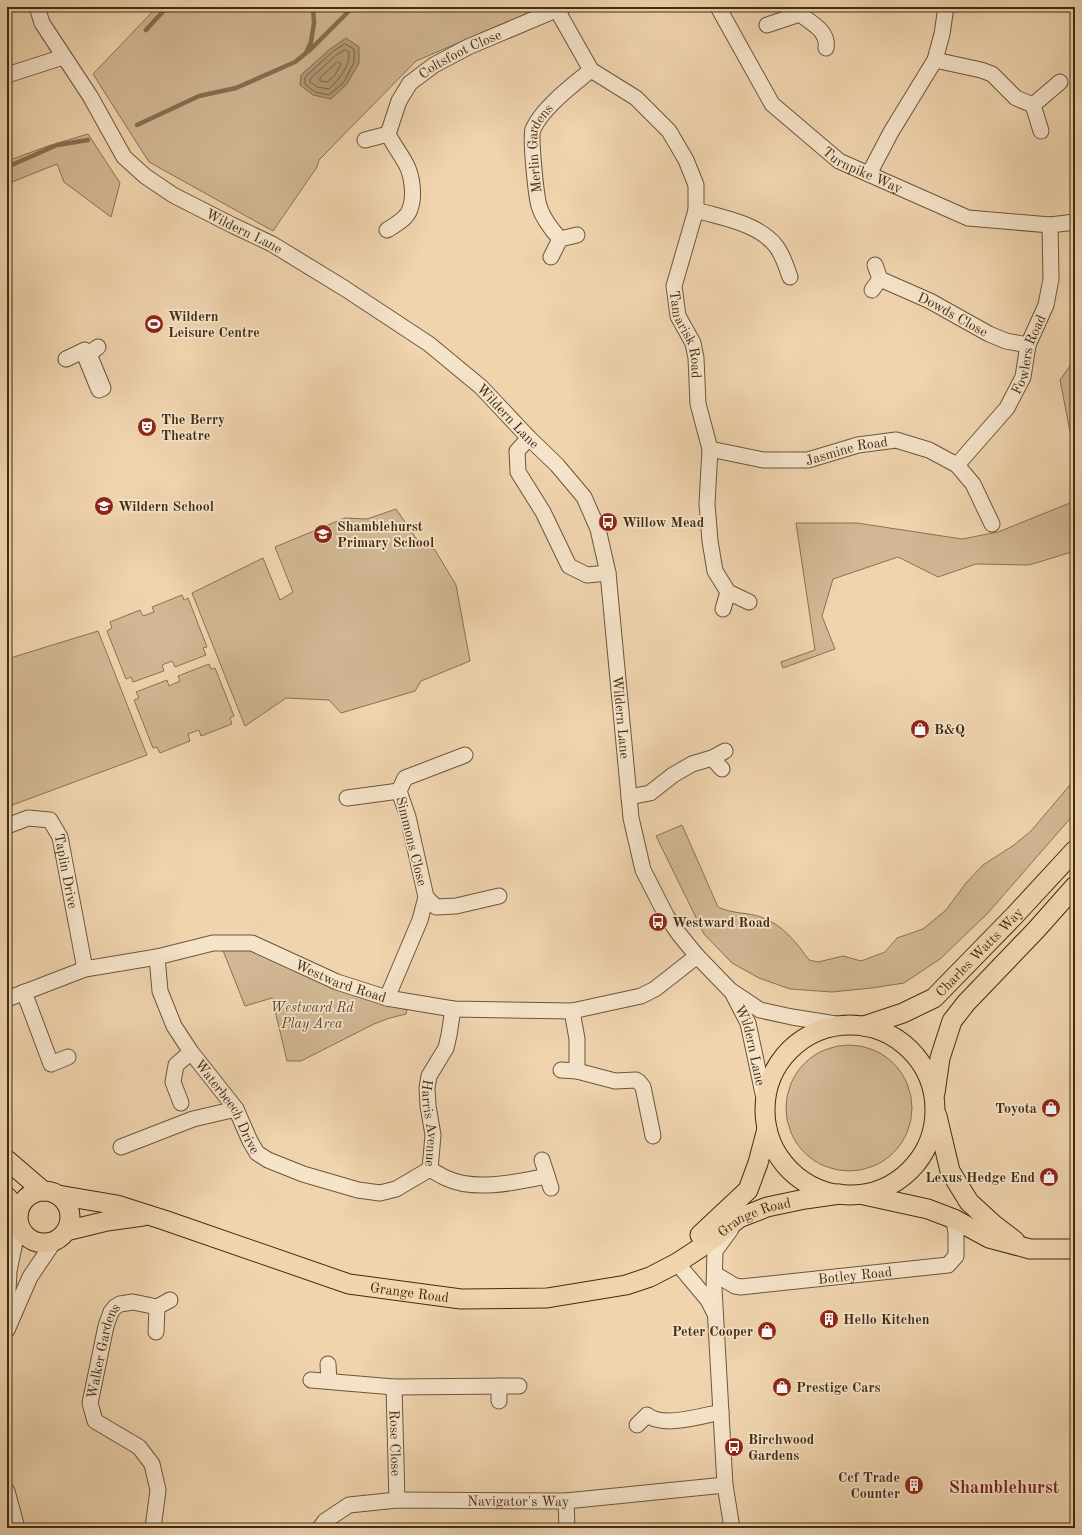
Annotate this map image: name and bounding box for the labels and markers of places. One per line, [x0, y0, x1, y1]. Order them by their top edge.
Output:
place label: Wildern Leisure Centre [168, 310, 260, 340]
sports icon: Wildern Leisure Centre [143, 313, 165, 335]
place label: The Berry Theatre [161, 413, 225, 443]
theatre icon: The Berry Theatre [136, 416, 158, 438]
school or university icon: Wildern School [93, 495, 115, 517]
place label: Wildern School [118, 500, 214, 514]
bus stop icon: Willow Mead [597, 511, 619, 533]
place label: Willow Mead [622, 516, 705, 530]
place label: Shamblehurst Primary School [337, 520, 434, 550]
school or university icon: Shamblehurst Primary School [312, 523, 334, 545]
shop icon: B&Q [909, 718, 931, 740]
place label: B&Q [934, 723, 965, 737]
bus stop icon: Westward Road [647, 911, 669, 933]
place label: Westward Road [672, 916, 771, 930]
shop icon: Toyota [1040, 1097, 1062, 1119]
place label: Toyota [995, 1102, 1037, 1116]
shop icon: Lexus Hedge End [1038, 1166, 1060, 1188]
place label: Lexus Hedge End [925, 1171, 1035, 1185]
building icon: Hello Kitchen [818, 1308, 840, 1330]
place label: Hello Kitchen [843, 1313, 930, 1327]
shop icon: Peter Cooper [756, 1320, 778, 1342]
place label: Peter Cooper [672, 1325, 753, 1339]
shop icon: Prestige Cars [771, 1376, 793, 1398]
place label: Prestige Cars [796, 1381, 881, 1395]
place label: Birchwood Gardens [748, 1433, 815, 1463]
bus stop icon: Birchwood Gardens [723, 1436, 745, 1458]
place label: Ccf Trade Counter [838, 1471, 900, 1501]
building icon: Ccf Trade Counter [903, 1474, 925, 1496]

